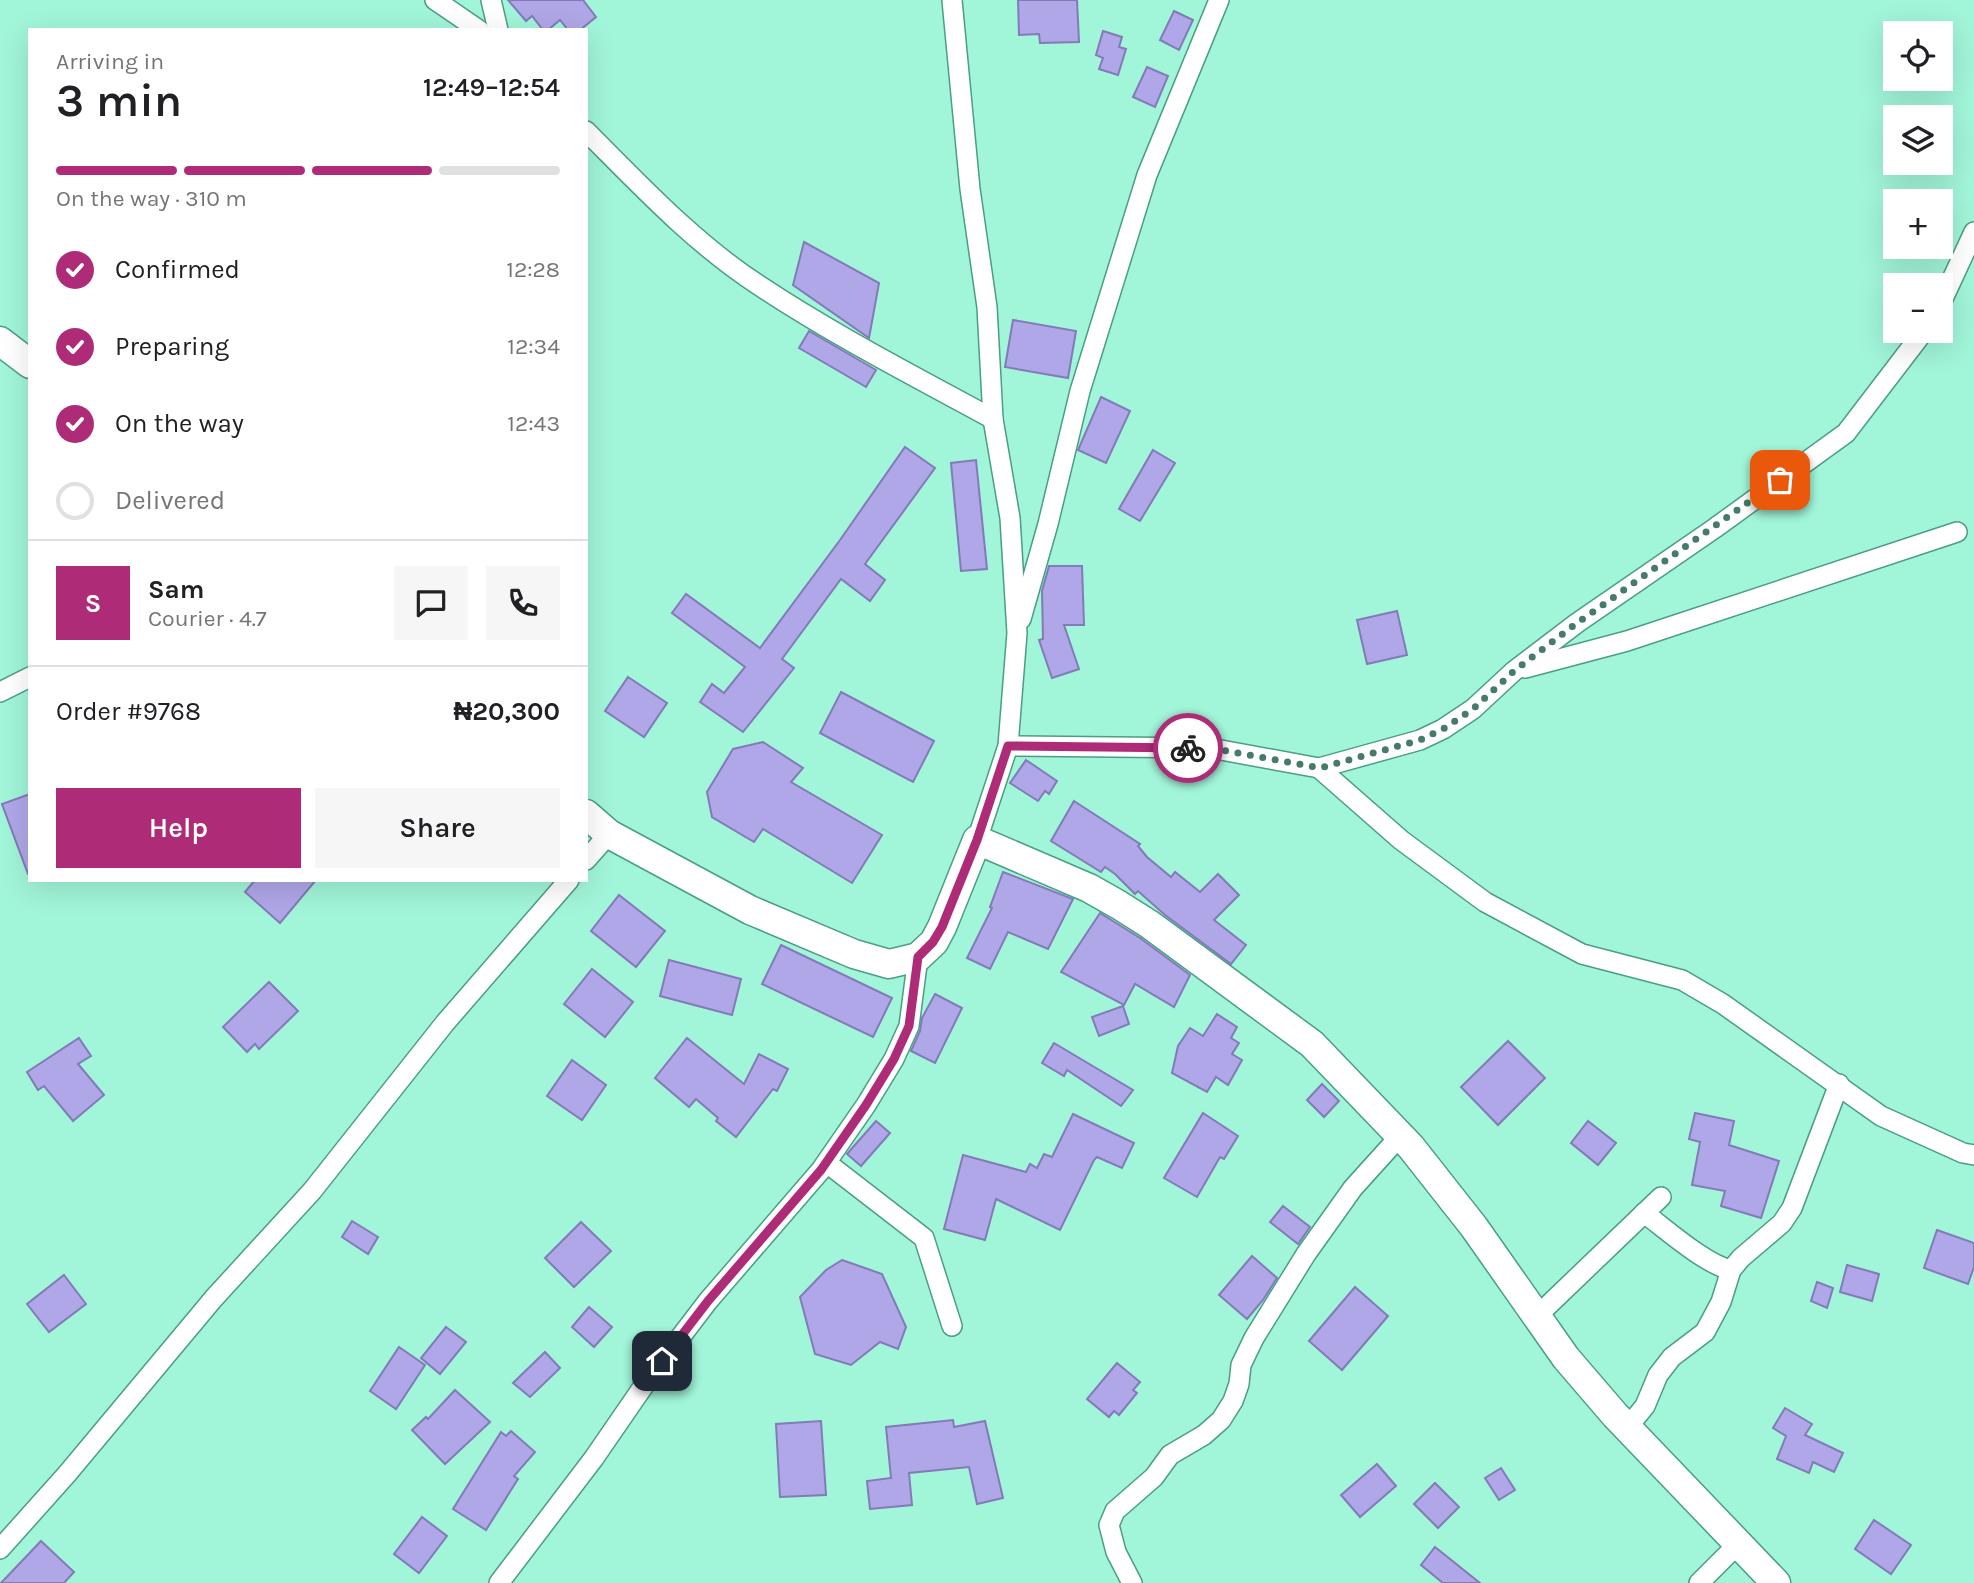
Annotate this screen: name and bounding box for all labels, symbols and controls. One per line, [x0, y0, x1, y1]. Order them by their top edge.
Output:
map controls [1883, 21, 1953, 343]
button: locate [1883, 21, 1953, 91]
text: Arriving in [56, 48, 164, 75]
text: 12:49–12:54 [423, 72, 560, 103]
text: 3 min [56, 74, 182, 128]
button: layers [1883, 105, 1953, 175]
text: On the way · 310 m [56, 185, 247, 212]
button: + [1883, 189, 1953, 259]
icon: check [56, 251, 94, 289]
text: Confirmed [115, 254, 240, 285]
text: 12:28 [506, 256, 560, 283]
button: − [1883, 273, 1953, 343]
icon: check [56, 328, 94, 366]
text: Preparing [115, 331, 229, 362]
text: 12:34 [507, 333, 560, 360]
icon: check [56, 405, 94, 443]
text: On the way [115, 408, 244, 439]
text: 12:43 [507, 410, 560, 437]
pin [1750, 450, 1810, 510]
icon: bag [1761, 461, 1799, 499]
text: Delivered [115, 485, 225, 516]
button: chat [394, 566, 468, 640]
button: phone [486, 566, 560, 640]
text: Sam [148, 574, 204, 605]
text: S [85, 588, 101, 619]
text: Courier · 4.7 [148, 605, 267, 632]
text: Order #9768 [56, 696, 201, 727]
text: ₦20,300 [453, 696, 560, 727]
courier [1153, 713, 1223, 783]
icon: bike [1169, 729, 1207, 767]
button: Help [56, 788, 301, 868]
button: Share [315, 788, 560, 868]
pin [632, 1331, 692, 1391]
icon: home [643, 1342, 681, 1380]

